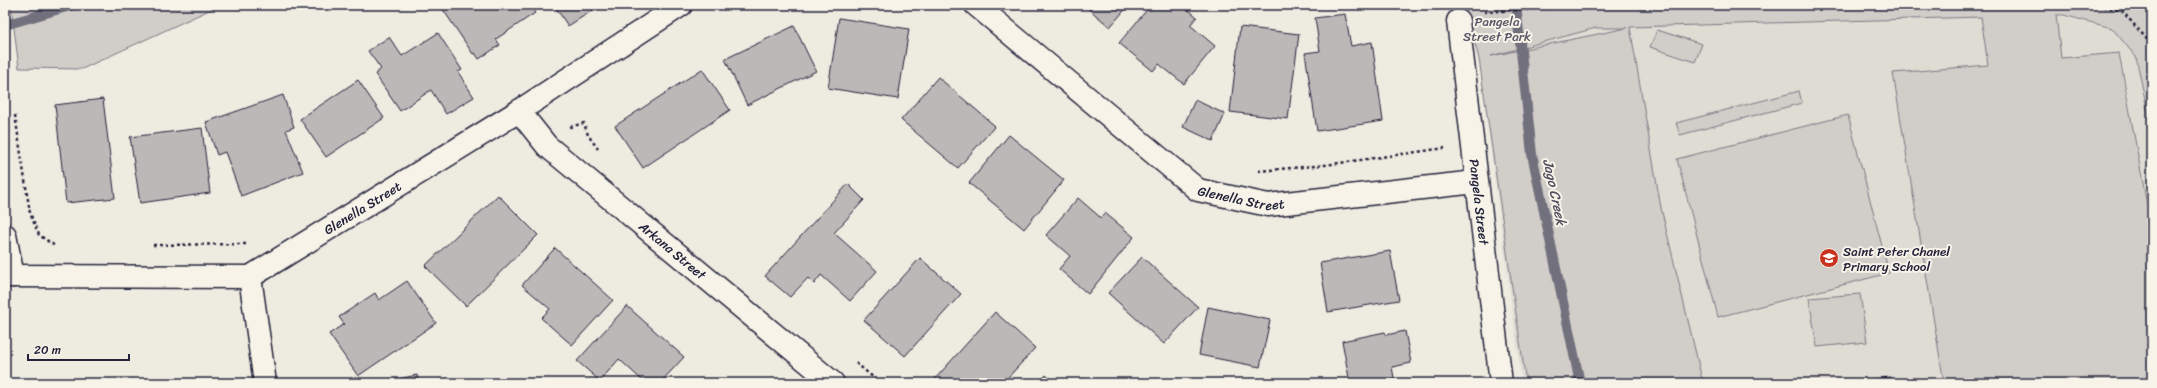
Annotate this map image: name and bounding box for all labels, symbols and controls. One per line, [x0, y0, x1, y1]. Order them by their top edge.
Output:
park label: Pangela Street Park [1463, 10, 1531, 48]
water label: Jago Creek [1535, 157, 1574, 229]
street label: Pangela Street [1462, 158, 1496, 247]
street label: Glenella Street [319, 175, 406, 241]
street label: Glenella Street [1196, 179, 1286, 217]
street label: Arkana Street [633, 215, 712, 286]
place label: Saint Peter Chanel Primary School [1843, 240, 1950, 278]
school or university icon: Saint Peter Chanel Primary School [1818, 247, 1840, 269]
scale bar [28, 336, 129, 362]
text: 20 m [34, 339, 61, 361]

